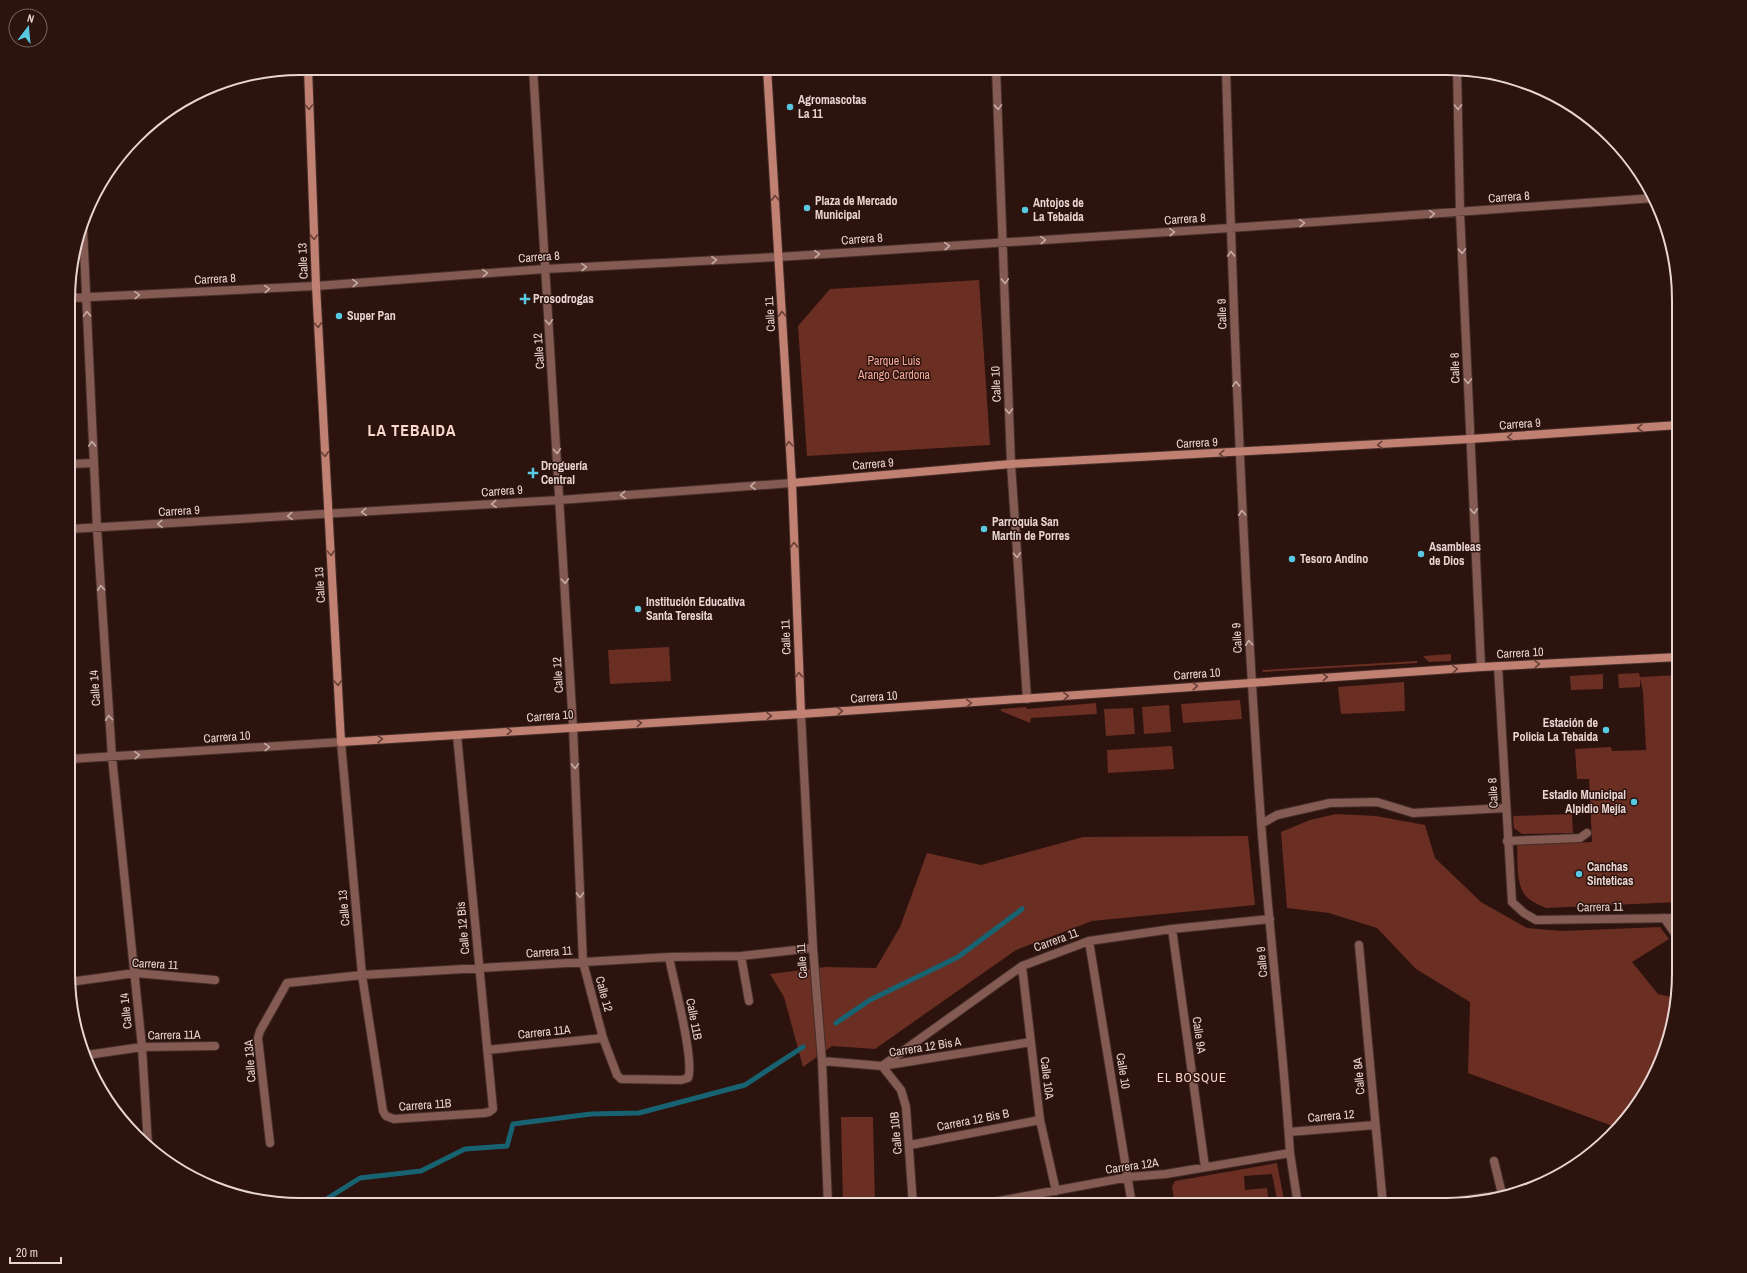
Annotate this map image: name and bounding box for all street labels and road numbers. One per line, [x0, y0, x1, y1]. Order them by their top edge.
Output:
street label: Carrera 8 [1488, 188, 1530, 206]
street label: Carrera 8 [1164, 210, 1206, 228]
street label: Carrera 8 [841, 230, 883, 248]
street label: Calle 13 [294, 243, 312, 279]
street label: Carrera 8 [518, 248, 560, 266]
street label: Carrera 8 [194, 270, 236, 288]
street label: Calle 11 [761, 295, 779, 332]
street label: Calle 9 [1213, 298, 1231, 330]
street label: Calle 12 [530, 332, 548, 370]
street label: Calle 8 [1446, 352, 1464, 384]
street label: Calle 10 [987, 366, 1005, 402]
street label: Carrera 9 [1499, 415, 1541, 433]
street label: Carrera 9 [1176, 434, 1218, 452]
street label: Carrera 9 [852, 454, 894, 474]
street label: Carrera 9 [481, 482, 523, 500]
street label: Carrera 9 [158, 502, 200, 520]
street label: Calle 13 [311, 567, 329, 603]
street label: Calle 11 [777, 619, 795, 655]
street label: Calle 9 [1228, 622, 1246, 654]
street label: Carrera 10 [1496, 644, 1544, 662]
street label: Calle 12 [549, 657, 567, 693]
street label: Carrera 10 [1173, 664, 1221, 684]
street label: Calle 14 [86, 669, 104, 707]
street label: Carrera 10 [850, 687, 898, 707]
street label: Carrera 10 [526, 706, 574, 726]
street label: Carrera 10 [203, 727, 251, 747]
street label: Calle 8 [1484, 777, 1502, 809]
street label: Calle 13 [334, 889, 354, 927]
street label: Carrera 11 [1577, 899, 1624, 915]
street label: Calle 12 Bis [453, 901, 473, 955]
street label: Carrera 11 [1032, 924, 1081, 955]
street label: Carrera 11 [525, 942, 573, 962]
street label: Calle 11 [793, 942, 811, 979]
street label: Calle 9 [1253, 946, 1271, 978]
street label: Carrera 11 [131, 955, 179, 973]
street label: Calle 12 [592, 974, 616, 1014]
street label: Calle 14 [116, 992, 136, 1030]
street label: Calle 11B [682, 997, 706, 1042]
street label: Calle 9A [1188, 1015, 1210, 1055]
street label: Carrera 11A [517, 1021, 572, 1043]
street label: Carrera 11A [147, 1027, 201, 1043]
street label: Carrera 12 Bis A [888, 1033, 963, 1061]
street label: Calle 13A [241, 1039, 259, 1083]
street label: Calle 10 [1112, 1052, 1134, 1090]
street label: Calle 10A [1036, 1056, 1058, 1101]
street label: Calle 8A [1349, 1056, 1369, 1095]
street label: Carrera 11B [398, 1095, 452, 1115]
street label: Carrera 12 Bis B [935, 1105, 1011, 1135]
street label: Carrera 12 [1307, 1106, 1355, 1126]
street label: Calle 10B [886, 1111, 906, 1155]
street label: Carrera 12A [1104, 1154, 1160, 1178]

